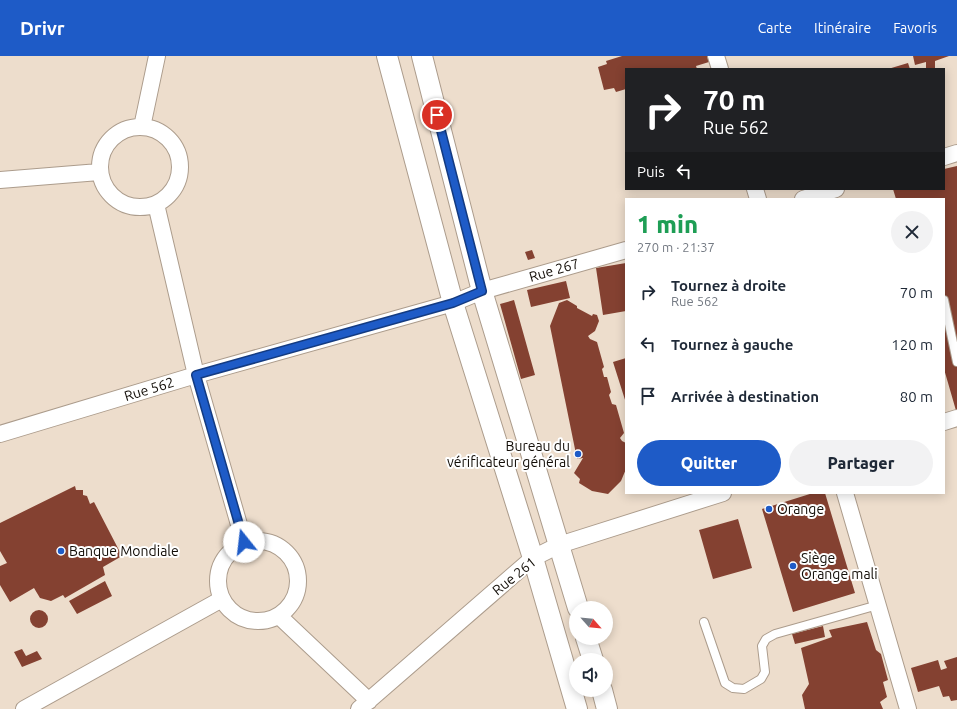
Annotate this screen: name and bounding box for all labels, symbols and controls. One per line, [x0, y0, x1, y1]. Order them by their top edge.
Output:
text: Drivr [20, 17, 65, 39]
text: Carte [758, 20, 792, 36]
text: Itinéraire [814, 20, 871, 36]
text: Favoris [893, 20, 937, 36]
icon: right [637, 84, 689, 136]
text: 70 m [703, 84, 765, 115]
pin [420, 98, 454, 132]
icon: arrive [426, 104, 448, 126]
text: Rue 562 [703, 117, 769, 137]
icon: left [673, 160, 695, 182]
text: Puis [637, 163, 665, 180]
text: 1 min [637, 211, 698, 238]
button: close [891, 211, 933, 253]
text: 270 m · 21:37 [637, 240, 715, 254]
street label: Rue 267 [527, 255, 581, 285]
text: Tournez à droite [671, 277, 786, 294]
icon: right [637, 281, 659, 303]
text: 70 m [900, 284, 933, 301]
text: Rue 562 [671, 294, 719, 308]
icon: left [637, 333, 659, 355]
text: Tournez à gauche [671, 336, 794, 353]
text: 120 m [891, 336, 933, 353]
street label: Rue 562 [122, 374, 176, 404]
icon: arrive [637, 385, 659, 407]
text: Arrivée à destination [671, 388, 819, 405]
text: 80 m [900, 388, 933, 405]
place label: Bureau du vérificateur général [447, 438, 570, 470]
button: Quitter [637, 440, 781, 486]
button: Partager [789, 440, 933, 486]
marker: Bureau du vérificateur général [573, 449, 583, 459]
place label: Orange [777, 501, 824, 517]
marker: Orange [764, 504, 774, 514]
position arrow [223, 521, 265, 563]
place label: Banque Mondiale [69, 543, 179, 559]
marker: Banque Mondiale [56, 546, 66, 556]
place label: Siège Orange mali [801, 550, 878, 582]
street label: Rue 261 [489, 554, 539, 598]
marker: Siège Orange mali [788, 561, 798, 571]
north arrow [569, 601, 613, 645]
map controls [569, 601, 613, 697]
button: sound [569, 653, 613, 697]

